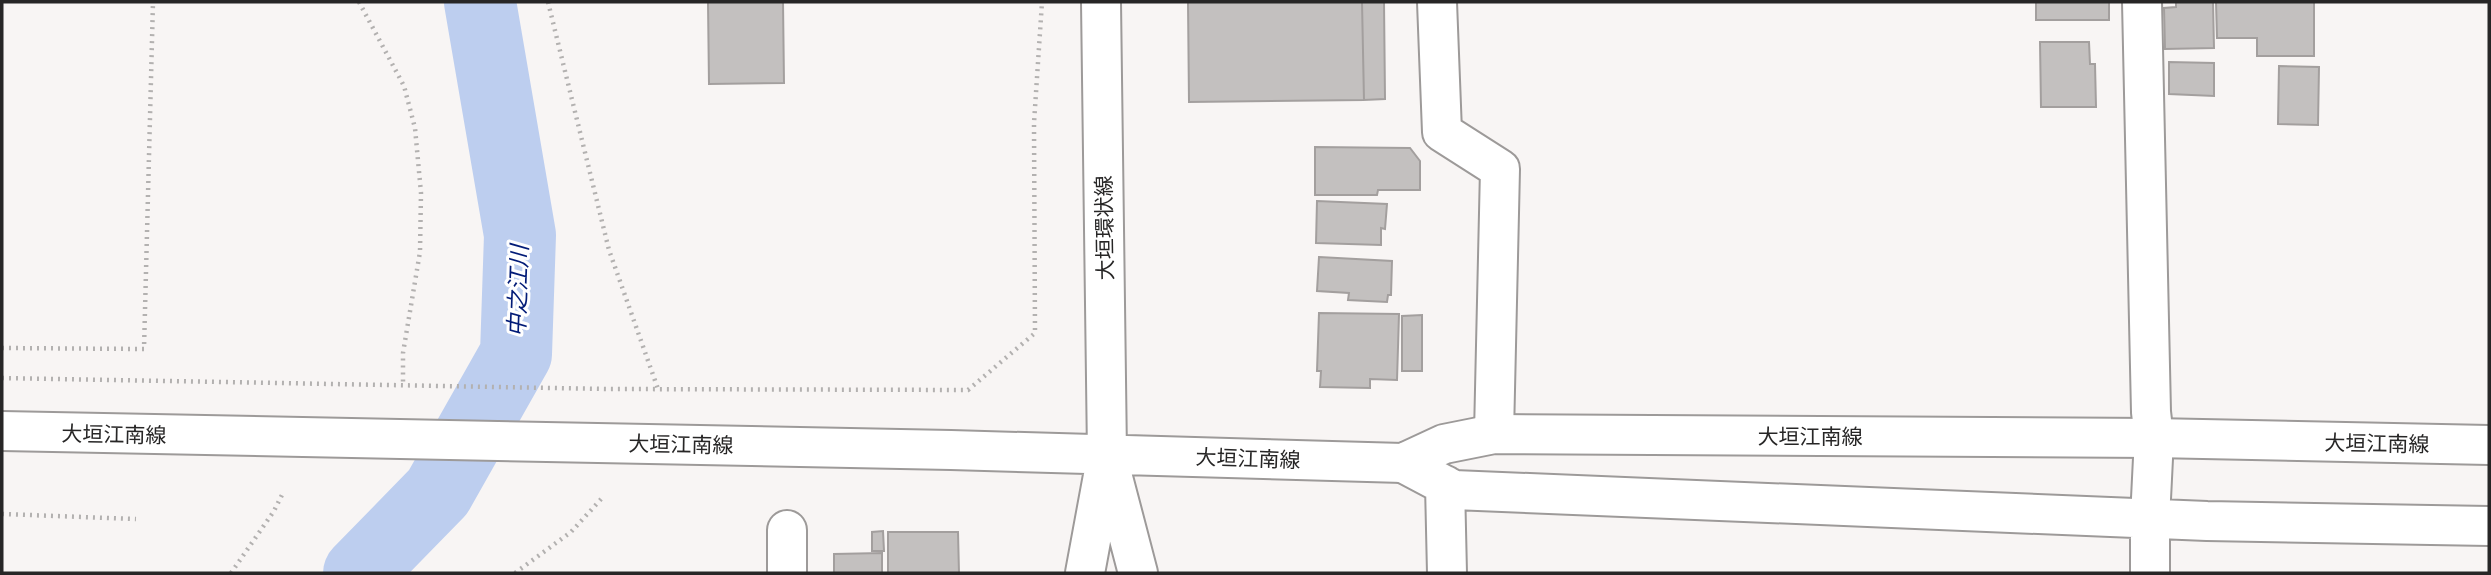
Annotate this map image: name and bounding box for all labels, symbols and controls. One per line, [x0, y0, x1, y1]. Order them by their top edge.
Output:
street label: 大垣環状線 [1091, 175, 1117, 281]
water label: 中之江川 [503, 242, 533, 337]
street label: 大垣江南線 [61, 421, 167, 447]
street label: 大垣江南線 [1758, 424, 1863, 448]
street label: 大垣江南線 [2324, 430, 2430, 456]
street label: 大垣江南線 [628, 431, 734, 457]
street label: 大垣江南線 [1195, 444, 1301, 472]

